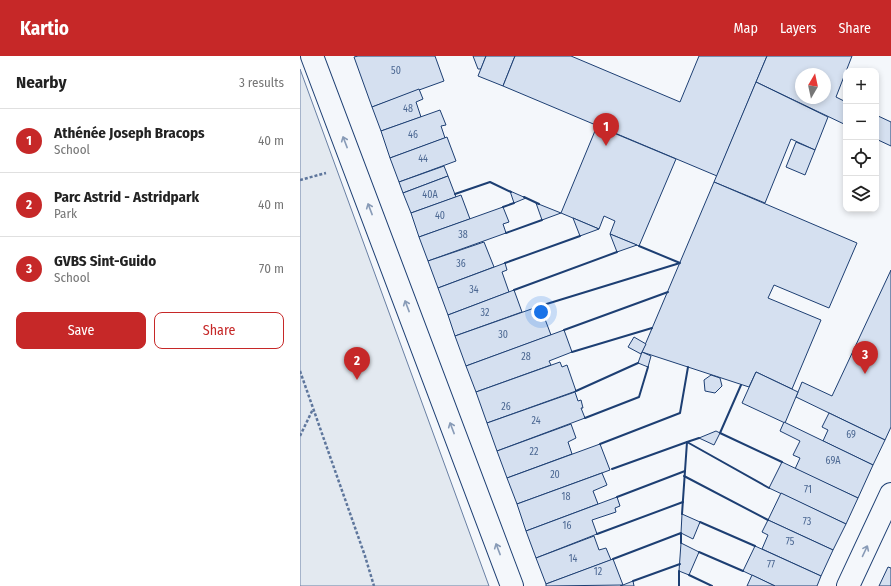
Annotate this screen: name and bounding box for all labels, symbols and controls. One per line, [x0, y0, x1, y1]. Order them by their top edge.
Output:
text: Kartio [20, 17, 69, 40]
text: Map [734, 20, 758, 37]
text: Layers [780, 20, 816, 37]
text: Share [838, 20, 871, 37]
house number: 50 [391, 65, 401, 77]
north arrow [795, 68, 831, 104]
map controls [843, 68, 879, 212]
button: + [843, 68, 879, 104]
text: Nearby [16, 72, 67, 93]
text: 3 results [239, 75, 284, 90]
house number: 48 [403, 103, 413, 115]
button: − [843, 104, 879, 140]
pin: 1 [593, 113, 619, 146]
text: Athénée Joseph Bracops [54, 124, 205, 142]
house number: 46 [408, 129, 418, 141]
text: 1 [26, 133, 32, 148]
text: 40 m [258, 133, 284, 148]
one-way arrow [340, 137, 348, 149]
button: locate [843, 140, 879, 176]
text: School [54, 142, 90, 157]
house number: 44 [418, 153, 428, 165]
button: layers [843, 176, 879, 212]
text: Parc Astrid - Astridpark [54, 188, 199, 206]
house number: 40A [422, 189, 438, 201]
text: 2 [26, 197, 32, 212]
text: 40 m [258, 197, 284, 212]
one-way arrow [366, 204, 374, 216]
text: Park [54, 206, 77, 221]
house number: 40 [435, 210, 445, 222]
house number: 38 [458, 229, 468, 241]
text: GVBS Sint-Guido [54, 252, 156, 270]
house number: 36 [456, 258, 466, 270]
text: 3 [26, 261, 32, 276]
text: 70 m [259, 261, 284, 276]
text: School [54, 270, 90, 285]
house number: 34 [469, 284, 479, 296]
one-way arrow [402, 301, 410, 313]
your location [531, 302, 551, 322]
house number: 32 [481, 307, 490, 319]
button: Save [16, 312, 146, 349]
button: Share [154, 312, 284, 349]
house number: 30 [498, 329, 508, 341]
pin: 3 [852, 341, 878, 374]
pin: 2 [344, 347, 370, 380]
house number: 28 [521, 351, 531, 363]
house number: 26 [501, 401, 511, 413]
house number: 24 [531, 415, 541, 427]
one-way arrow [448, 422, 456, 434]
house number: 69 [846, 429, 856, 441]
house number: 22 [530, 446, 539, 458]
house number: 69A [826, 455, 841, 467]
house number: 20 [550, 469, 560, 481]
house number: 71 [804, 484, 812, 496]
house number: 18 [562, 491, 570, 503]
house number: 73 [803, 516, 812, 528]
house number: 16 [563, 520, 571, 532]
house number: 75 [786, 536, 795, 548]
one-way arrow [494, 544, 502, 556]
one-way arrow [862, 545, 869, 557]
house number: 14 [569, 553, 578, 565]
house number: 77 [767, 559, 775, 571]
house number: 12 [594, 566, 603, 578]

